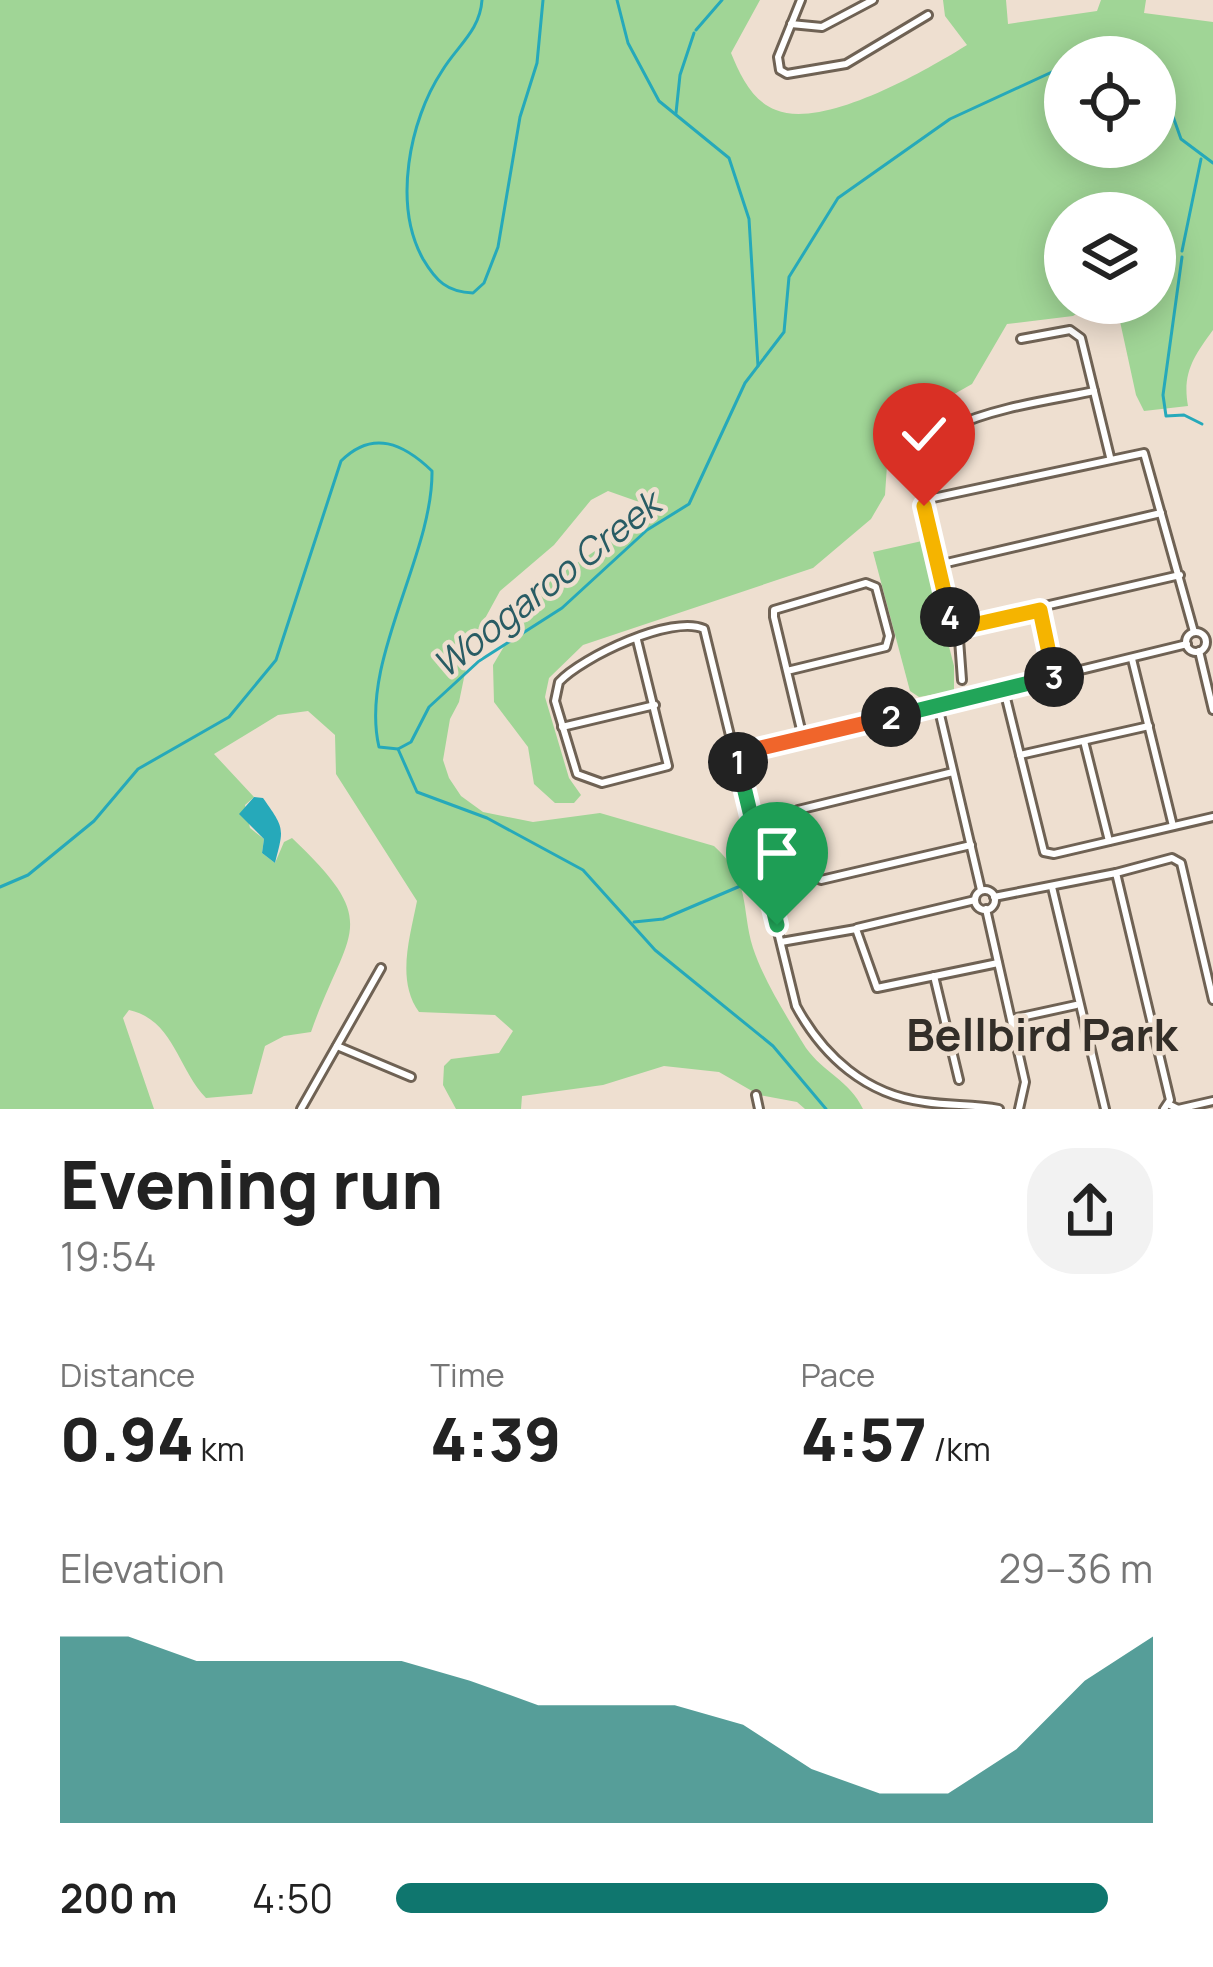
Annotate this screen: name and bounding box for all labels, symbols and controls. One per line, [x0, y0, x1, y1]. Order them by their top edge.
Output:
map controls [1044, 36, 1176, 324]
button: locate [1044, 36, 1176, 168]
button: layers [1044, 192, 1176, 324]
pin [873, 383, 975, 506]
icon: check [891, 401, 957, 467]
water label: Woogaroo Creek [422, 477, 674, 688]
pin: 4 [920, 587, 980, 647]
text: 4 [940, 594, 960, 639]
pin: 3 [1024, 647, 1084, 707]
text: 3 [1044, 654, 1064, 699]
pin: 2 [861, 687, 921, 747]
text: 2 [881, 694, 901, 739]
pin: 1 [708, 732, 768, 792]
text: 1 [731, 739, 745, 784]
pin [726, 802, 828, 925]
icon: arrive [744, 820, 810, 886]
district label: Bellbird Park [906, 1003, 1180, 1065]
text: Evening run [60, 1139, 443, 1229]
button: share [1027, 1148, 1153, 1274]
text: 19:54 [60, 1229, 157, 1283]
text: Distance [60, 1352, 195, 1397]
text: Time [430, 1352, 505, 1397]
text: Pace [801, 1352, 875, 1397]
text: 0.94 [60, 1397, 194, 1479]
text: 4:39 [430, 1397, 561, 1479]
text: 4:57 [801, 1397, 927, 1479]
text: km [194, 1426, 245, 1471]
text: /km [927, 1426, 991, 1471]
text: Elevation [60, 1541, 225, 1595]
text: 29–36 m [999, 1541, 1153, 1595]
text: 200 m [60, 1871, 177, 1925]
text: 4:50 [252, 1871, 333, 1925]

